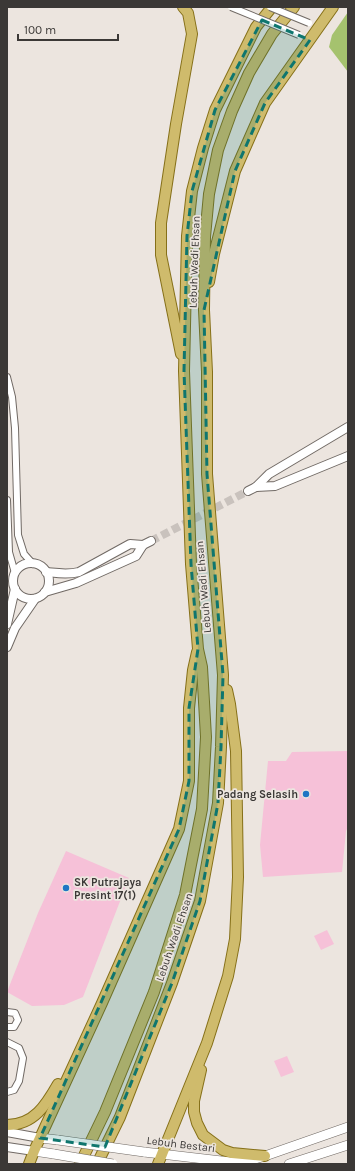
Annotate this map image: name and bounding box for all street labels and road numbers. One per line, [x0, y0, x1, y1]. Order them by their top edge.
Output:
street label: Lebuh Wadi Ehsan [186, 216, 203, 308]
street label: Lebuh Wadi Ehsan [193, 540, 214, 634]
street label: Lebuh Wadi Ehsan [153, 891, 196, 983]
street label: Lebuh Bestari [146, 1134, 216, 1155]

